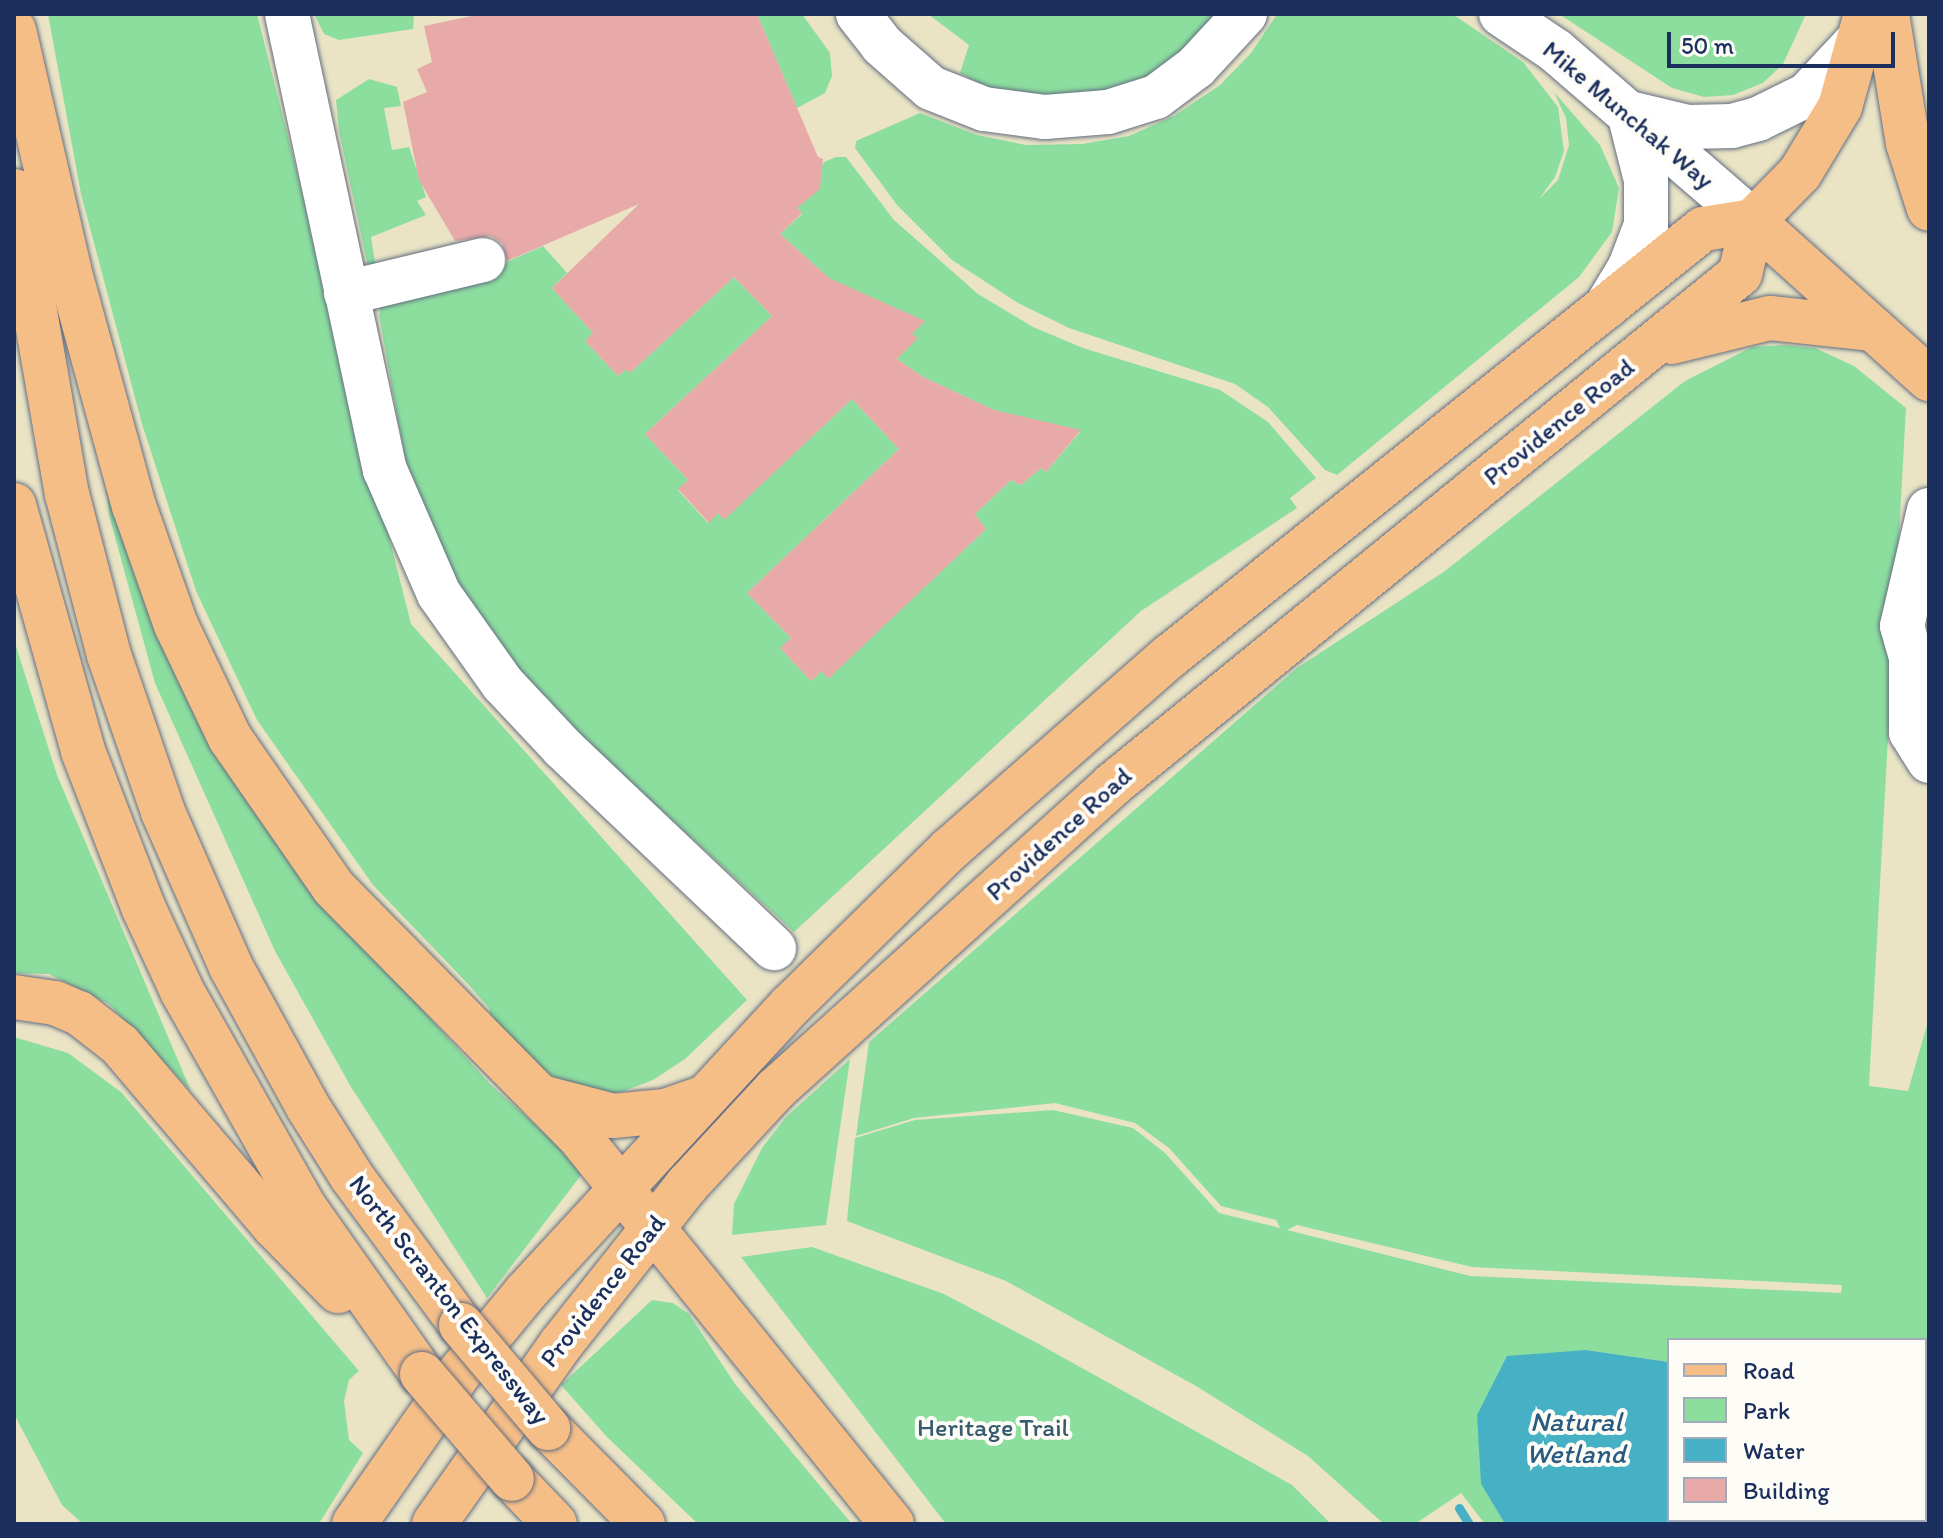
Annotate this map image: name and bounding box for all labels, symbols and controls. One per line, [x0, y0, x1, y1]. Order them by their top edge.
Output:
scale bar [1671, 16, 1899, 66]
text: 50 m [1681, 31, 1734, 60]
street label: Mike Munchak Way [1536, 35, 1720, 195]
street label: Providence Road [1477, 352, 1641, 492]
street label: Providence Road [980, 761, 1138, 907]
street label: North Scranton Expressway [342, 1170, 556, 1430]
street label: Providence Road [534, 1209, 672, 1373]
legend [1667, 1338, 1927, 1522]
text: Road [1743, 1356, 1795, 1385]
text: Park [1743, 1396, 1790, 1425]
water label: Natural Wetland [1526, 1404, 1626, 1470]
park label: Heritage Trail [917, 1412, 1069, 1444]
text: Water [1743, 1436, 1805, 1465]
text: Building [1743, 1476, 1830, 1505]

